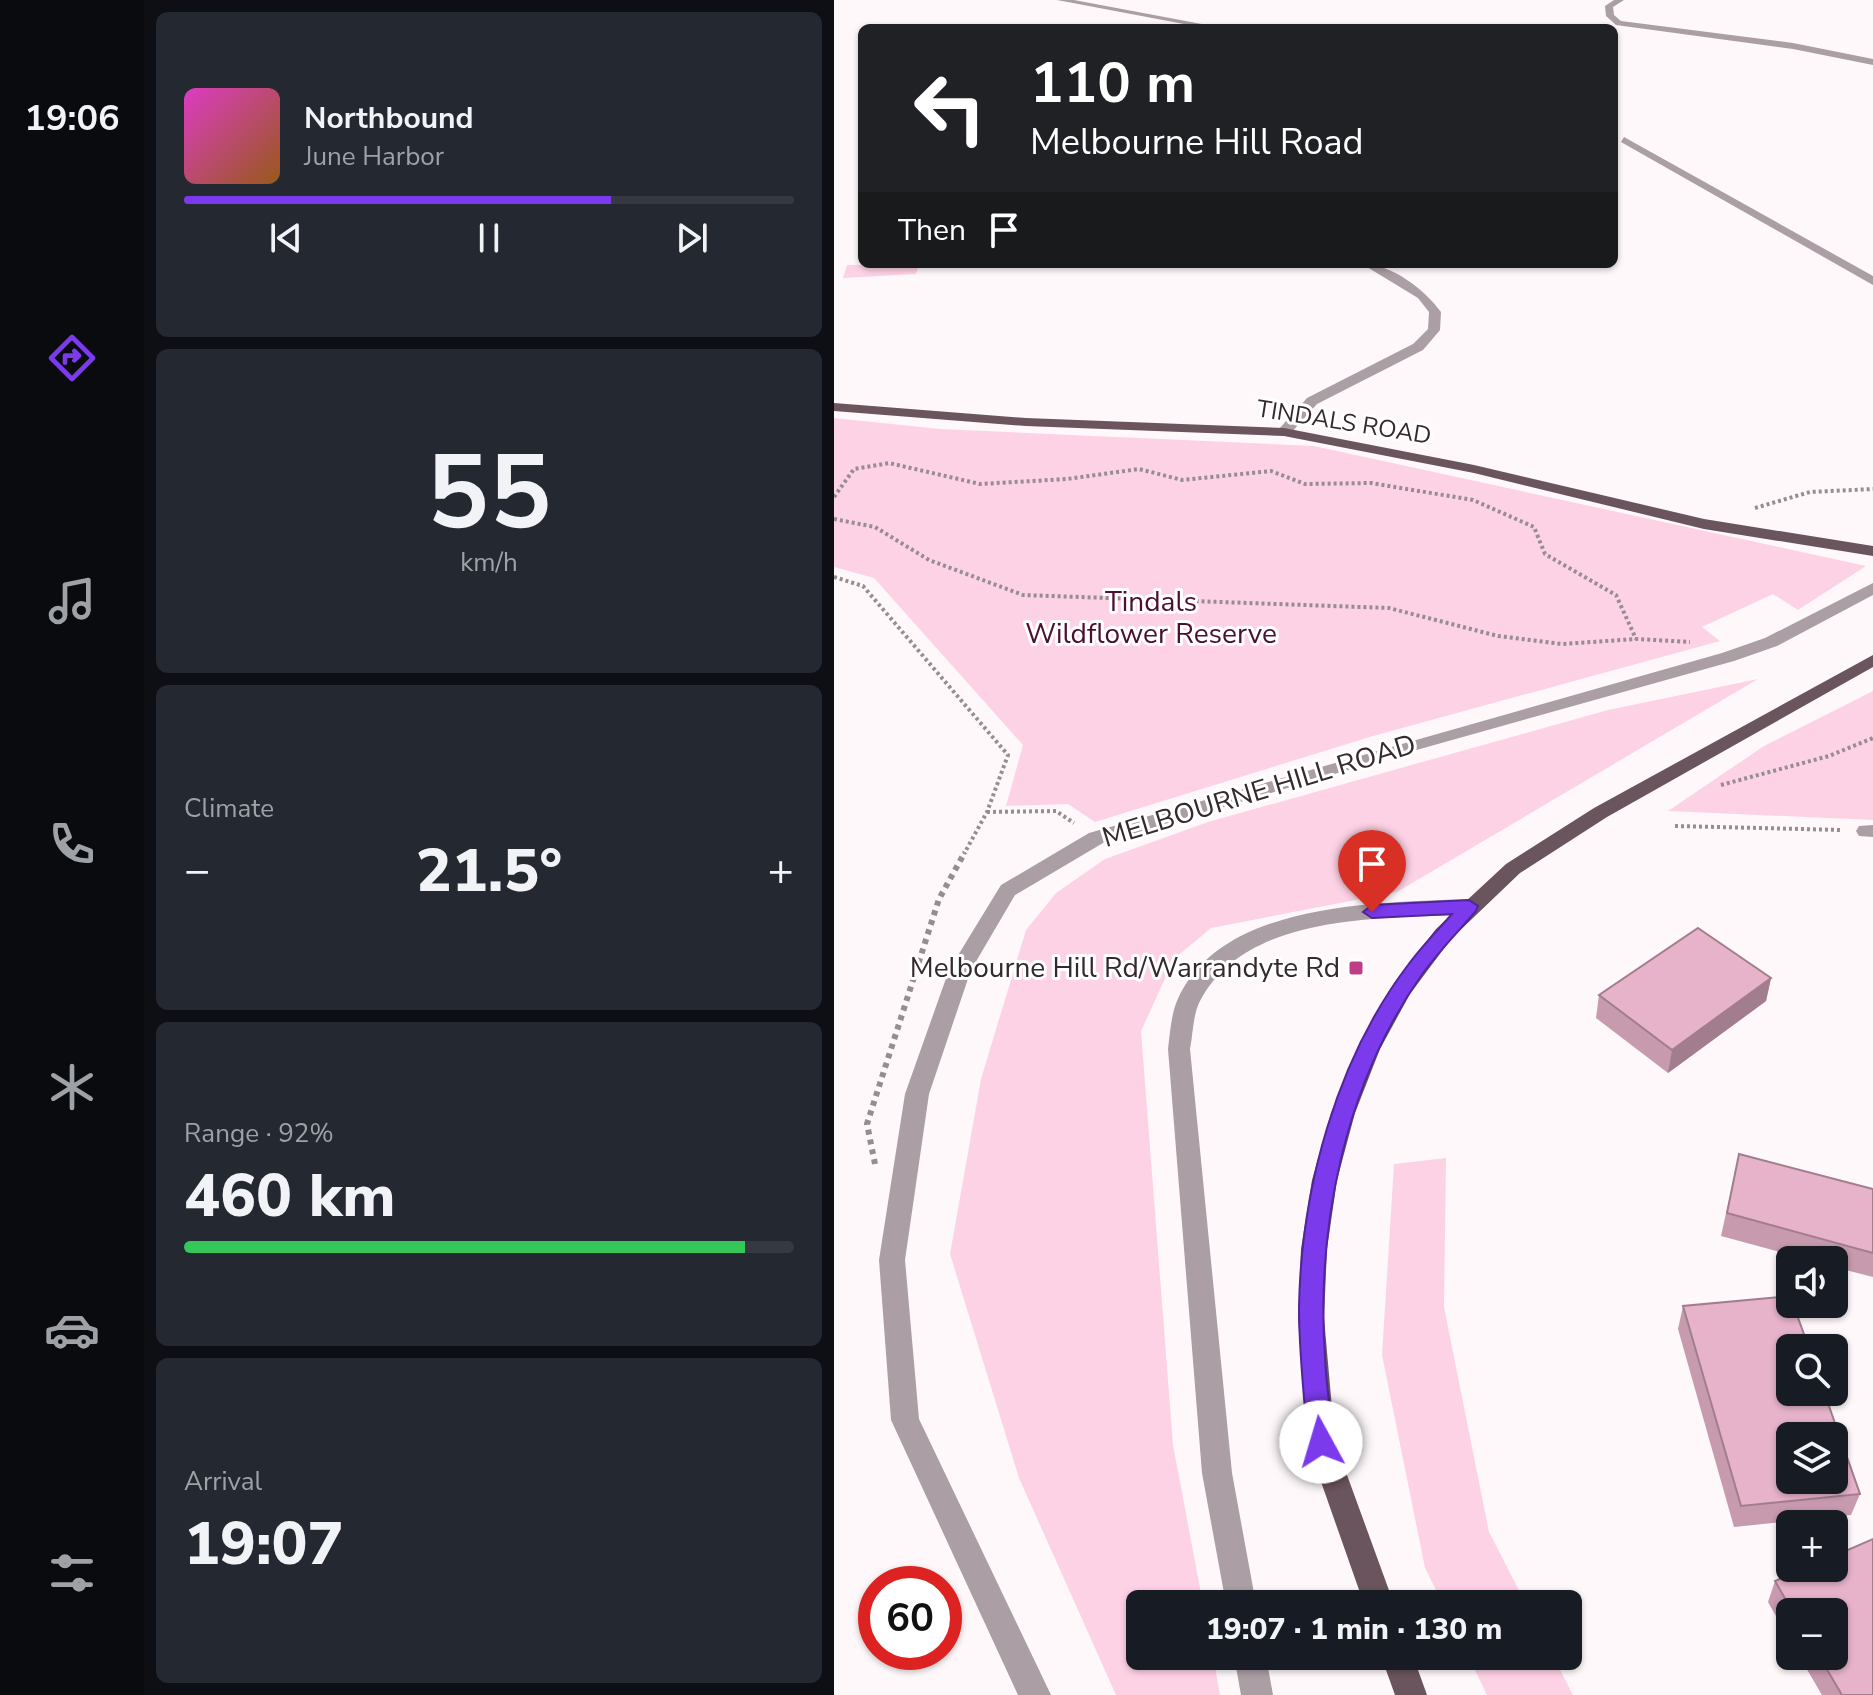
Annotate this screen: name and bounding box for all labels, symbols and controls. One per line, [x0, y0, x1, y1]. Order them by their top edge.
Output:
text: 110 m [1030, 45, 1195, 122]
icon: left [898, 56, 1002, 160]
text: 19:06 [24, 94, 120, 143]
text: Northbound [304, 98, 474, 139]
text: Melbourne Hill Road [1030, 118, 1364, 167]
text: June Harbor [304, 139, 444, 174]
icon: arrive [982, 208, 1026, 252]
text: Then [898, 210, 966, 251]
icon: previous [264, 216, 308, 260]
icon: pause [467, 216, 511, 260]
icon: next [670, 216, 714, 260]
icon: directions [44, 330, 100, 386]
street label: TINDALS ROAD [1254, 392, 1434, 452]
text: 55 [427, 422, 551, 564]
text: km/h [460, 545, 518, 580]
icon: music [44, 573, 100, 629]
park label: Tindals Wildflower Reserve [1025, 583, 1277, 653]
street label: MELBOURNE HILL ROAD [1097, 725, 1421, 857]
text: Climate [184, 791, 274, 826]
icon: phone [44, 816, 100, 872]
text: 21.5° [416, 830, 562, 912]
pin [1338, 830, 1406, 912]
text: − [184, 841, 210, 901]
text: + [768, 841, 794, 901]
icon: arrive [1350, 842, 1394, 886]
place label: Melbourne Hill Rd/Warrandyte Rd [910, 949, 1340, 987]
marker: Melbourne Hill Rd/Warrandyte Rd [1347, 959, 1365, 977]
icon: climate [44, 1059, 100, 1115]
text: Range · 92% [184, 1116, 334, 1151]
text: 460 km [184, 1155, 396, 1237]
map controls [1776, 1246, 1848, 1670]
button: sound [1776, 1246, 1848, 1318]
icon: car [44, 1302, 100, 1358]
button: search [1776, 1334, 1848, 1406]
position arrow [1279, 1400, 1363, 1484]
button: layers [1776, 1422, 1848, 1494]
text: Arrival [184, 1464, 262, 1499]
text: 19:07 [184, 1503, 344, 1585]
button: + [1776, 1510, 1848, 1582]
icon: filters [44, 1545, 100, 1601]
speed limit sign: 60 [858, 1566, 962, 1670]
button: − [1776, 1598, 1848, 1670]
text: 19:07 · 1 min · 130 m [1206, 1609, 1502, 1650]

